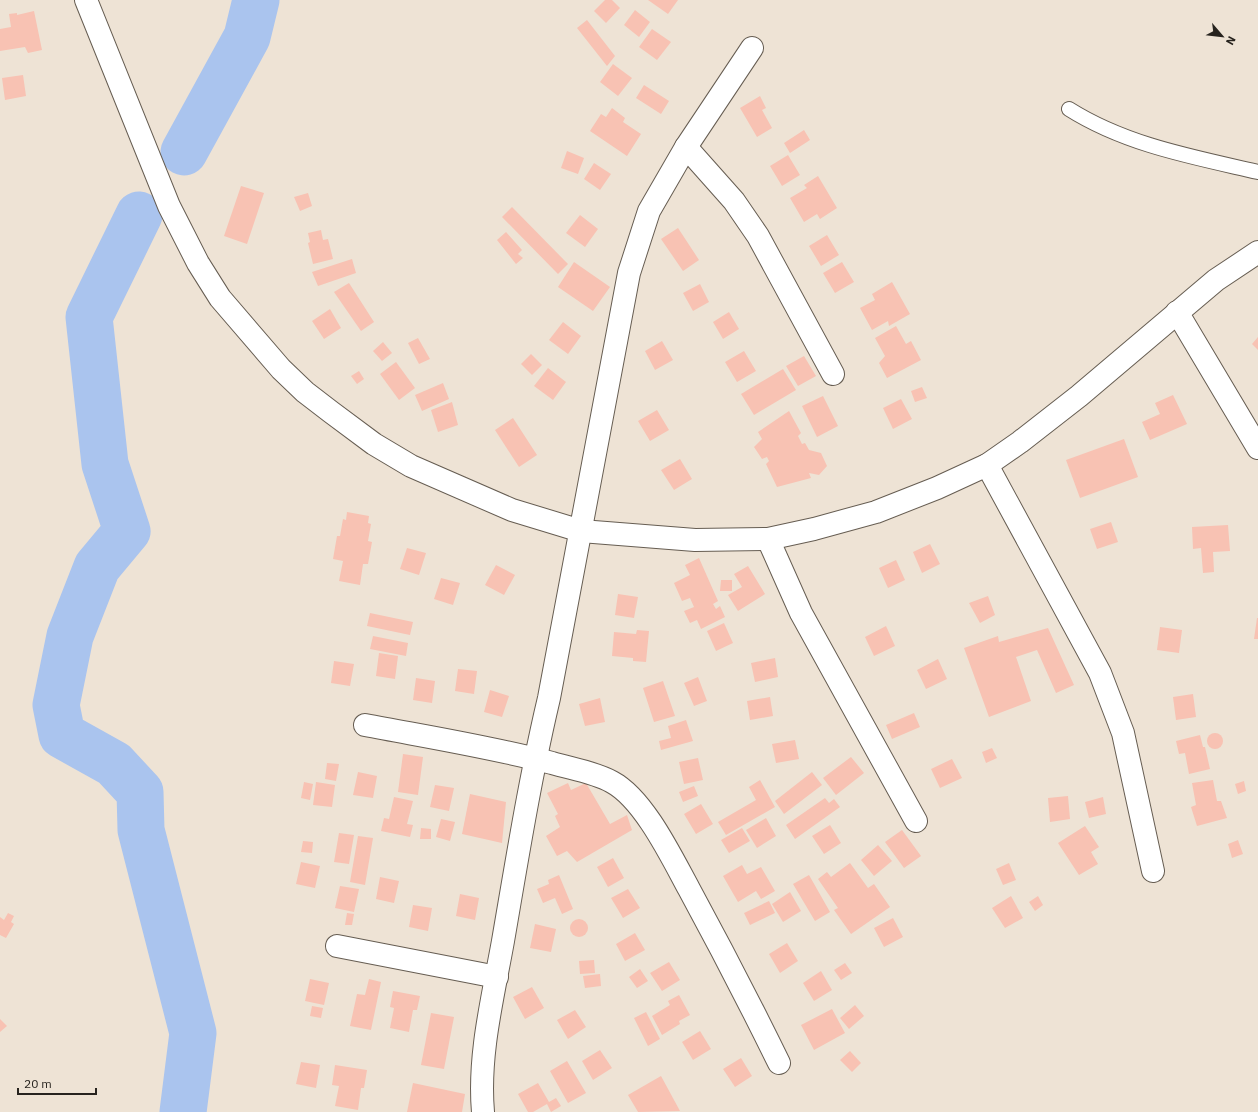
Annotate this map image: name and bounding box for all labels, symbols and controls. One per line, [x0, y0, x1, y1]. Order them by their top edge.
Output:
north arrow [1202, 16, 1242, 56]
text: N [1223, 34, 1239, 48]
scale bar [18, 1070, 96, 1096]
text: 20 m [24, 1076, 52, 1091]

